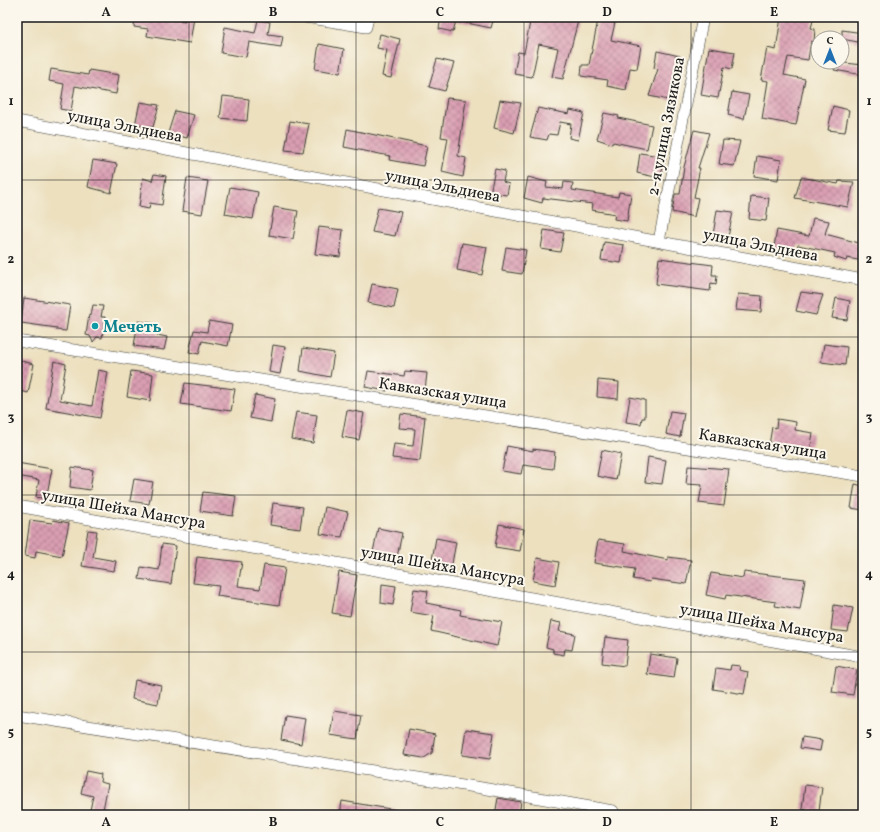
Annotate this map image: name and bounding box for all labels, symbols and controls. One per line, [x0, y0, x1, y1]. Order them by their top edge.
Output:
text: A [101, 4, 111, 22]
text: B [269, 4, 278, 22]
text: C [436, 4, 444, 22]
text: D [602, 4, 612, 22]
text: E [770, 4, 778, 22]
north arrow [810, 30, 850, 70]
text: С [826, 34, 834, 49]
street label: 2-я улица Зязикова [643, 55, 691, 198]
text: 1 [8, 93, 14, 111]
text: 1 [866, 93, 872, 111]
street label: улица Эльдиева [65, 105, 184, 149]
street label: улица Эльдиева [383, 165, 502, 209]
street label: улица Эльдиева [701, 224, 820, 268]
text: 2 [8, 251, 15, 269]
text: 2 [866, 251, 873, 269]
place label: Мечеть [103, 317, 162, 339]
marker: Мечеть [90, 321, 100, 331]
street label: Кавказская улица [377, 373, 508, 415]
text: 3 [8, 409, 15, 427]
text: 3 [866, 409, 873, 427]
street label: Кавказская улица [697, 424, 828, 466]
street label: улица Шейха Мансура [40, 485, 207, 535]
street label: улица Шейха Мансура [359, 542, 526, 592]
text: 4 [7, 566, 15, 584]
text: 4 [865, 566, 873, 584]
street label: улица Шейха Мансура [678, 599, 845, 649]
text: 5 [8, 724, 14, 742]
text: 5 [866, 724, 872, 742]
text: A [101, 814, 111, 832]
text: B [269, 814, 278, 832]
text: C [436, 814, 444, 832]
text: D [602, 814, 612, 832]
text: E [770, 814, 778, 832]

